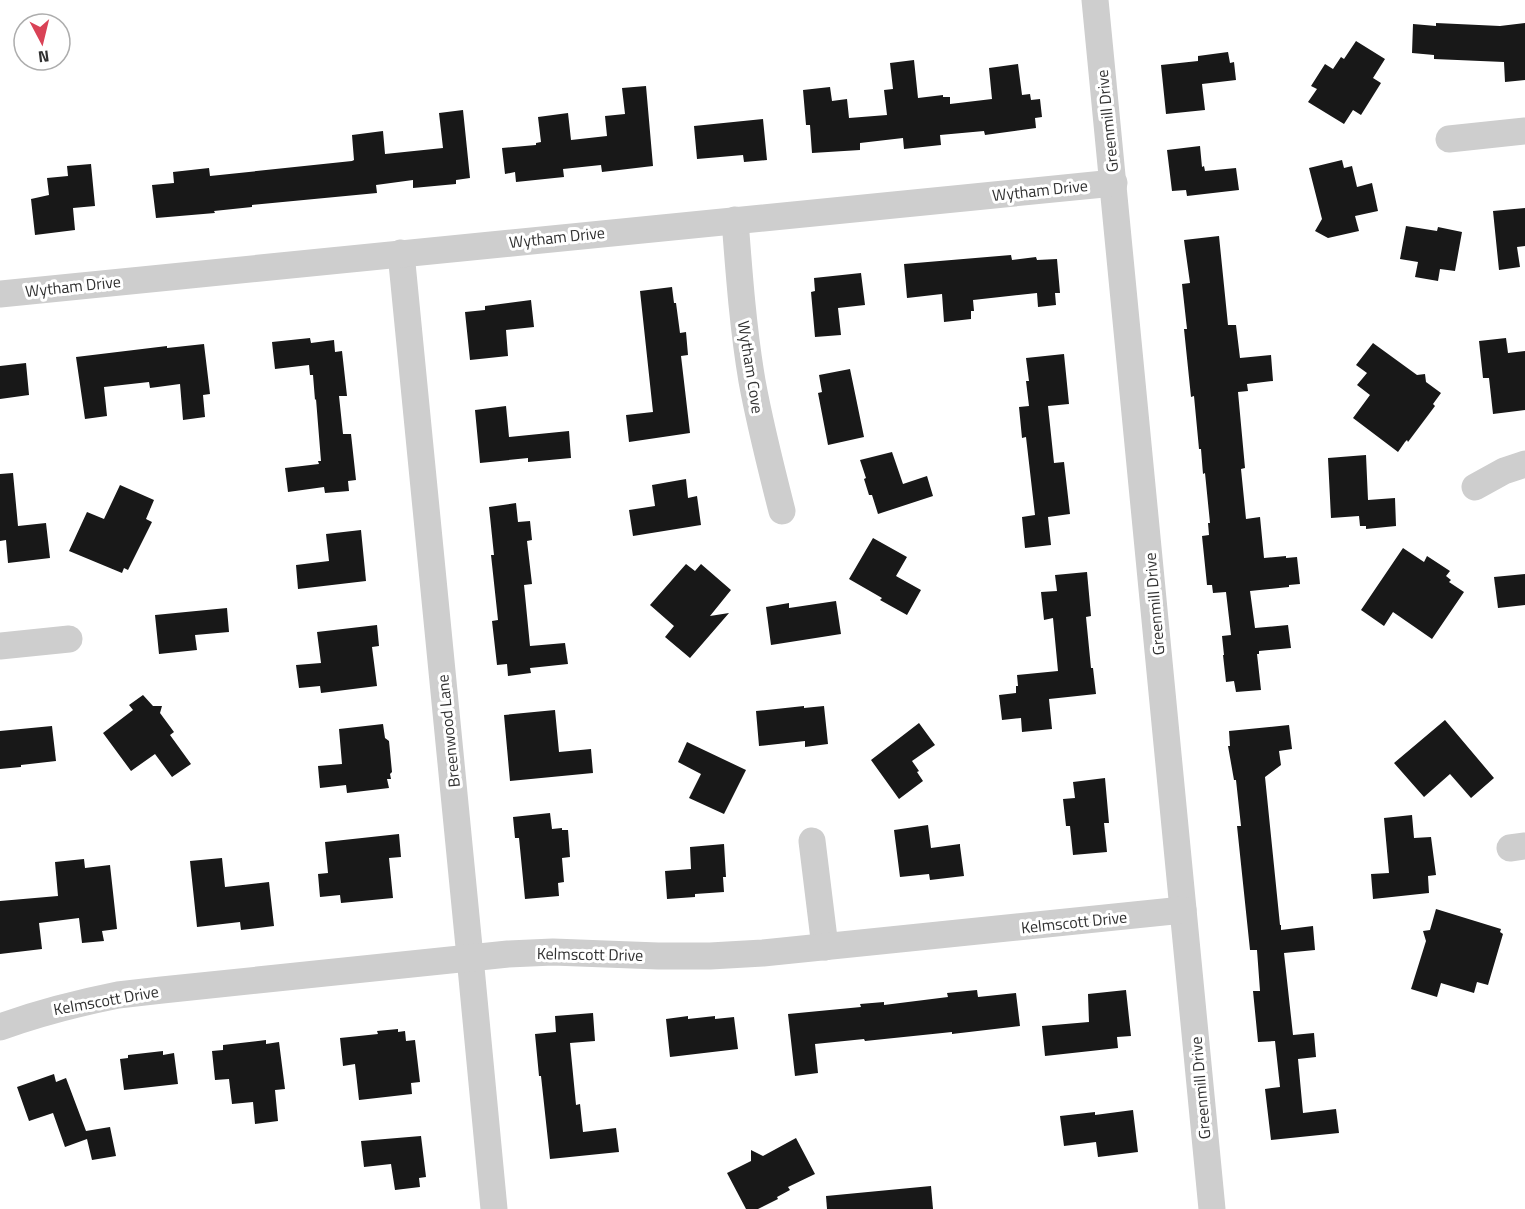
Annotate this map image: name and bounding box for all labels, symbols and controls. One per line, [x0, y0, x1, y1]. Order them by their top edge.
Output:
north arrow [12, 12, 72, 72]
text: N [37, 44, 51, 69]
street label: Greenmill Drive [1090, 69, 1124, 173]
street label: Wytham Drive [991, 173, 1089, 207]
street label: Wytham Drive [508, 220, 606, 254]
street label: Wytham Drive [24, 269, 122, 303]
street label: Wytham Cove [732, 319, 770, 415]
street label: Greenmill Drive [1138, 552, 1170, 656]
street label: Breenwood Lane [430, 673, 466, 789]
street label: Kelmscott Drive [1020, 905, 1128, 939]
street label: Kelmscott Drive [537, 941, 643, 967]
street label: Kelmscott Drive [51, 979, 161, 1021]
street label: Greenmill Drive [1184, 1036, 1216, 1140]

